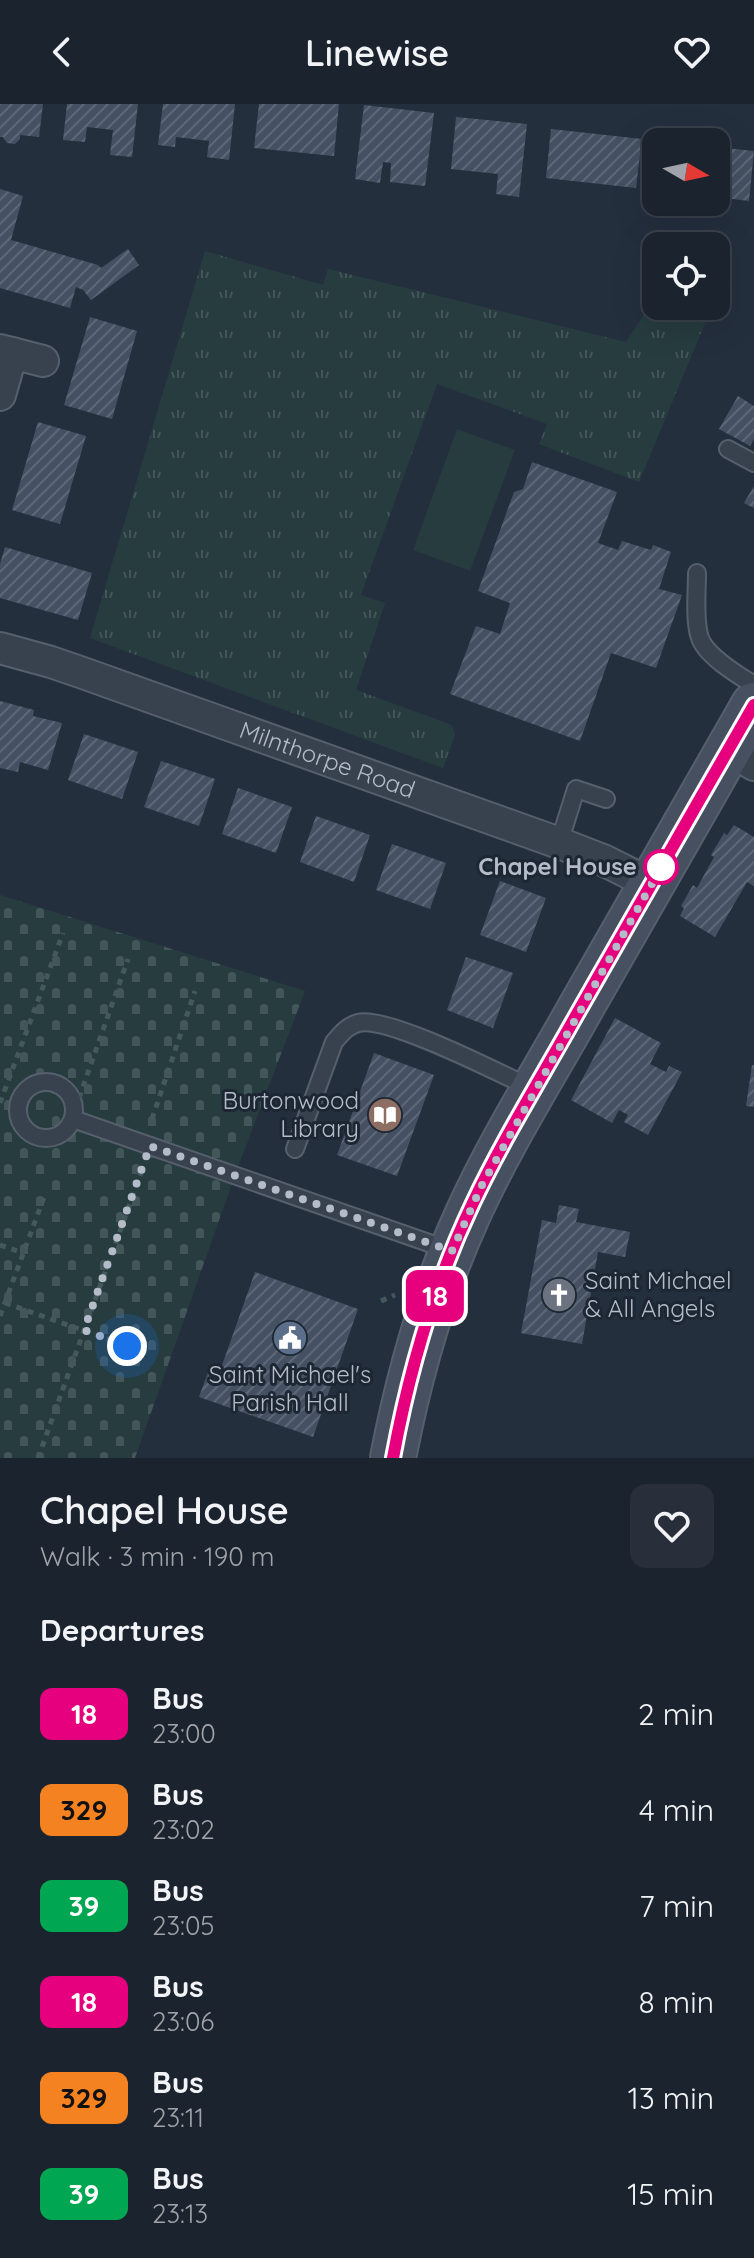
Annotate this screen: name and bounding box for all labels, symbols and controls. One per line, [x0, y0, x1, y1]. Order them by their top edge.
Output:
icon: back [40, 30, 84, 74]
text: Linewise [305, 30, 449, 75]
icon: heart [670, 30, 714, 74]
north arrow [642, 128, 730, 216]
map controls [642, 128, 730, 320]
button: locate [642, 232, 730, 320]
street label: Milnthorpe Road [236, 714, 419, 804]
marker: Chapel House [644, 850, 678, 884]
place label: Chapel House [478, 851, 637, 881]
place label: Burtonwood Library [223, 1085, 359, 1143]
library icon: Burtonwood Library [366, 1096, 404, 1134]
place label: Saint Michael & All Angels [585, 1265, 731, 1323]
line badge: 18 [399, 1270, 471, 1322]
church icon: Saint Michael & All Angels [540, 1276, 578, 1314]
text: 18 [422, 1278, 448, 1313]
public building icon: Saint Michael's Parish Hall [271, 1319, 309, 1357]
your location [107, 1326, 147, 1366]
place label: Saint Michael's Parish Hall [209, 1359, 371, 1417]
button: heart [630, 1484, 714, 1568]
text: Chapel House [40, 1486, 289, 1534]
text: Walk · 3 min · 190 m [40, 1540, 275, 1573]
text: Departures [40, 1611, 205, 1649]
text: Bus [152, 1679, 204, 1717]
text: 2 min [638, 1695, 714, 1733]
text: 18 [71, 1696, 97, 1731]
text: 23:00 [152, 1717, 216, 1750]
text: Bus [152, 1775, 204, 1813]
text: 4 min [639, 1791, 714, 1829]
text: 329 [61, 1792, 107, 1827]
text: 23:02 [152, 1813, 215, 1846]
text: Bus [152, 1871, 204, 1909]
text: 7 min [639, 1887, 714, 1925]
text: 39 [69, 1888, 99, 1923]
text: 23:05 [152, 1909, 215, 1942]
text: Bus [152, 1967, 204, 2005]
text: 8 min [638, 1983, 714, 2021]
text: 18 [71, 1984, 97, 2019]
text: 23:06 [152, 2005, 214, 2038]
text: Bus [152, 2063, 204, 2101]
text: 13 min [628, 2079, 714, 2117]
text: 329 [61, 2080, 107, 2115]
text: 23:11 [152, 2101, 204, 2134]
text: Bus [152, 2159, 204, 2197]
text: 15 min [627, 2175, 714, 2213]
text: 39 [69, 2176, 99, 2211]
text: 23:13 [152, 2197, 208, 2230]

